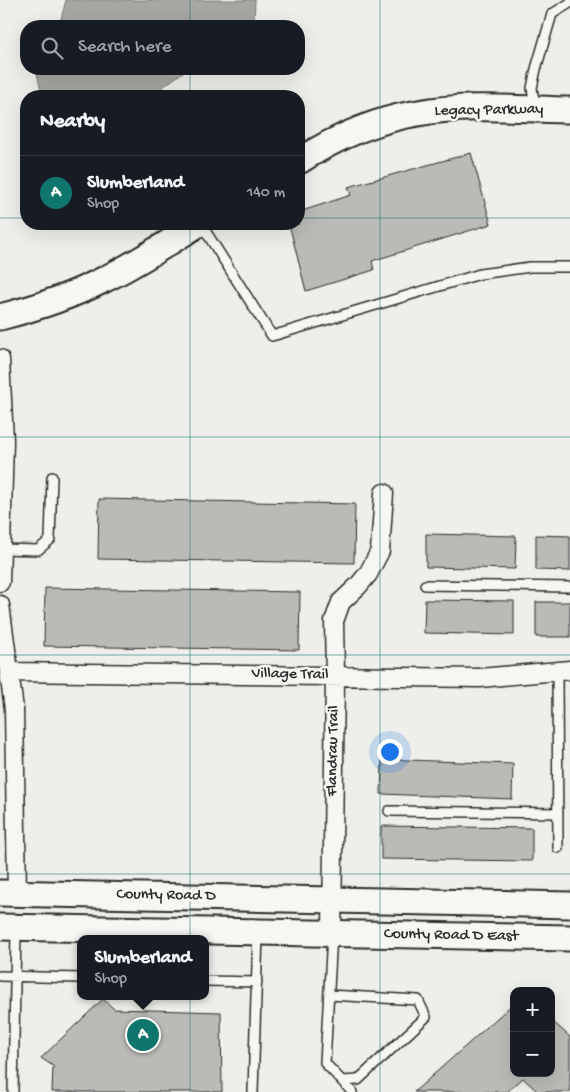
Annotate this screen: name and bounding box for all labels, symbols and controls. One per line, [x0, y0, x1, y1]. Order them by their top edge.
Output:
search box [20, 20, 305, 75]
icon: search [38, 34, 66, 62]
text: Search here [78, 36, 172, 59]
street label: Legacy Parkway [434, 101, 544, 121]
text: Nearby [40, 110, 105, 135]
text: Slumberland [87, 172, 184, 195]
text: A [51, 184, 61, 203]
text: 140 m [247, 184, 285, 203]
text: Shop [87, 195, 119, 214]
street label: Village Trail [250, 665, 329, 685]
street label: Flandrau Trail [324, 705, 344, 798]
your location [377, 739, 403, 765]
street label: County Road D [116, 886, 216, 906]
street label: County Road D East [384, 925, 520, 947]
popup [77, 935, 209, 1000]
text: Slumberland [95, 947, 191, 970]
text: Shop [95, 970, 127, 989]
map controls [510, 987, 555, 1077]
button: + [510, 987, 555, 1032]
pin: A [127, 1016, 159, 1054]
button: − [510, 1032, 555, 1077]

